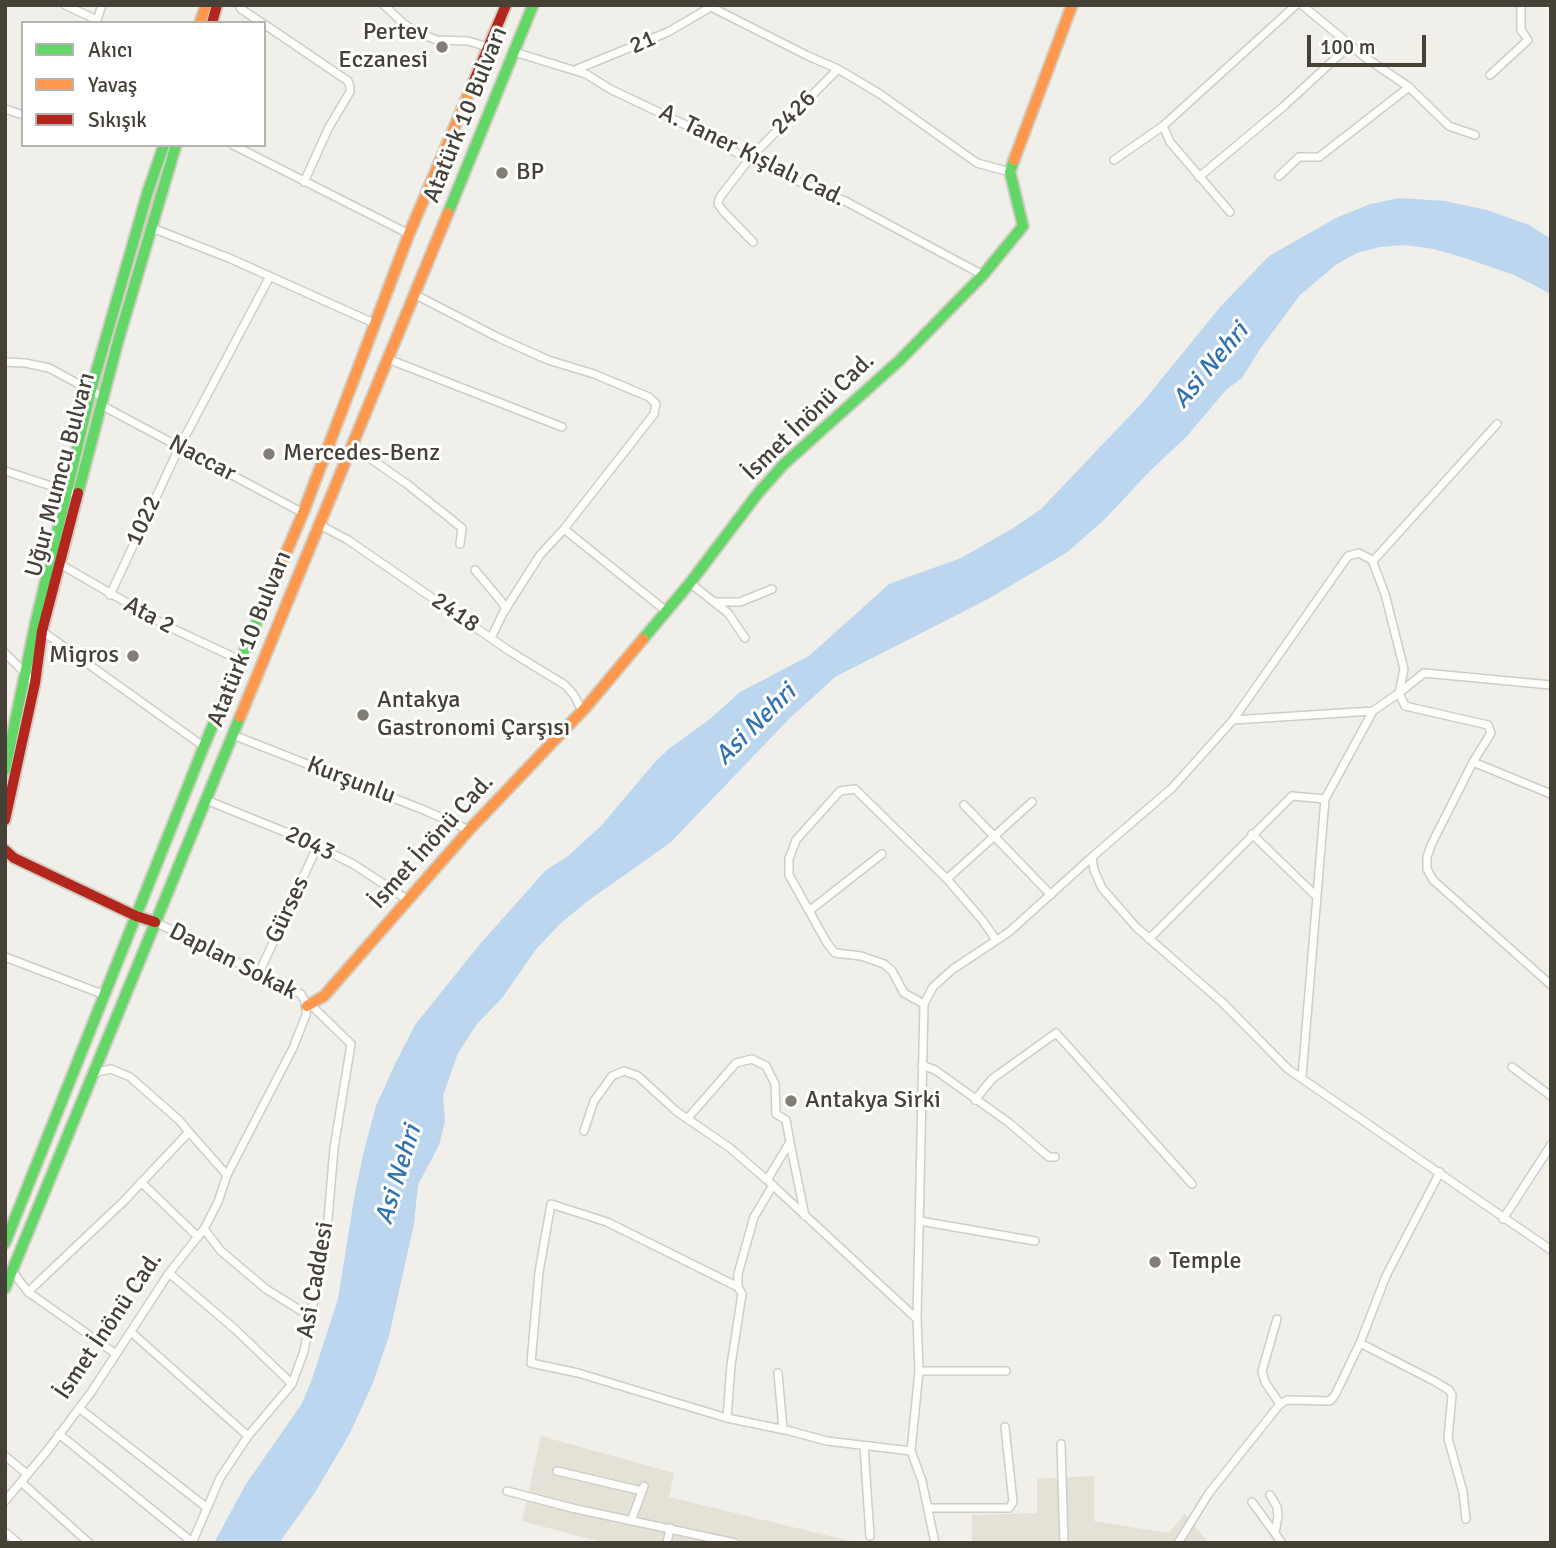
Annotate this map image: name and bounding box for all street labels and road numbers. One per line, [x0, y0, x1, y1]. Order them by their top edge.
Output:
street label: Atatürk 10 Bulvarı [418, 23, 514, 207]
street label: 21 [625, 25, 661, 61]
street label: 2426 [765, 84, 823, 142]
street label: A. Taner Kışlalı Cad. [654, 98, 850, 214]
street label: İsmet İnönü Cad. [737, 347, 881, 487]
street label: Uğur Mumcu Bulvarı [20, 370, 102, 580]
street label: Naccar [164, 429, 240, 489]
street label: 1022 [120, 491, 168, 551]
street label: Atatürk 10 Bulvarı [202, 547, 298, 731]
street label: 2418 [425, 587, 485, 639]
street label: Ata 2 [119, 591, 179, 641]
street label: Kurşunlu [303, 751, 399, 811]
street label: İsmet İnönü Cad. [364, 768, 500, 916]
street label: 2043 [280, 820, 340, 868]
street label: Gürses [260, 872, 316, 948]
street label: Daplan Sokak [164, 917, 302, 1007]
street label: Asi Caddesi [292, 1219, 340, 1341]
street label: İsmet İnönü Cad. [49, 1247, 169, 1405]

